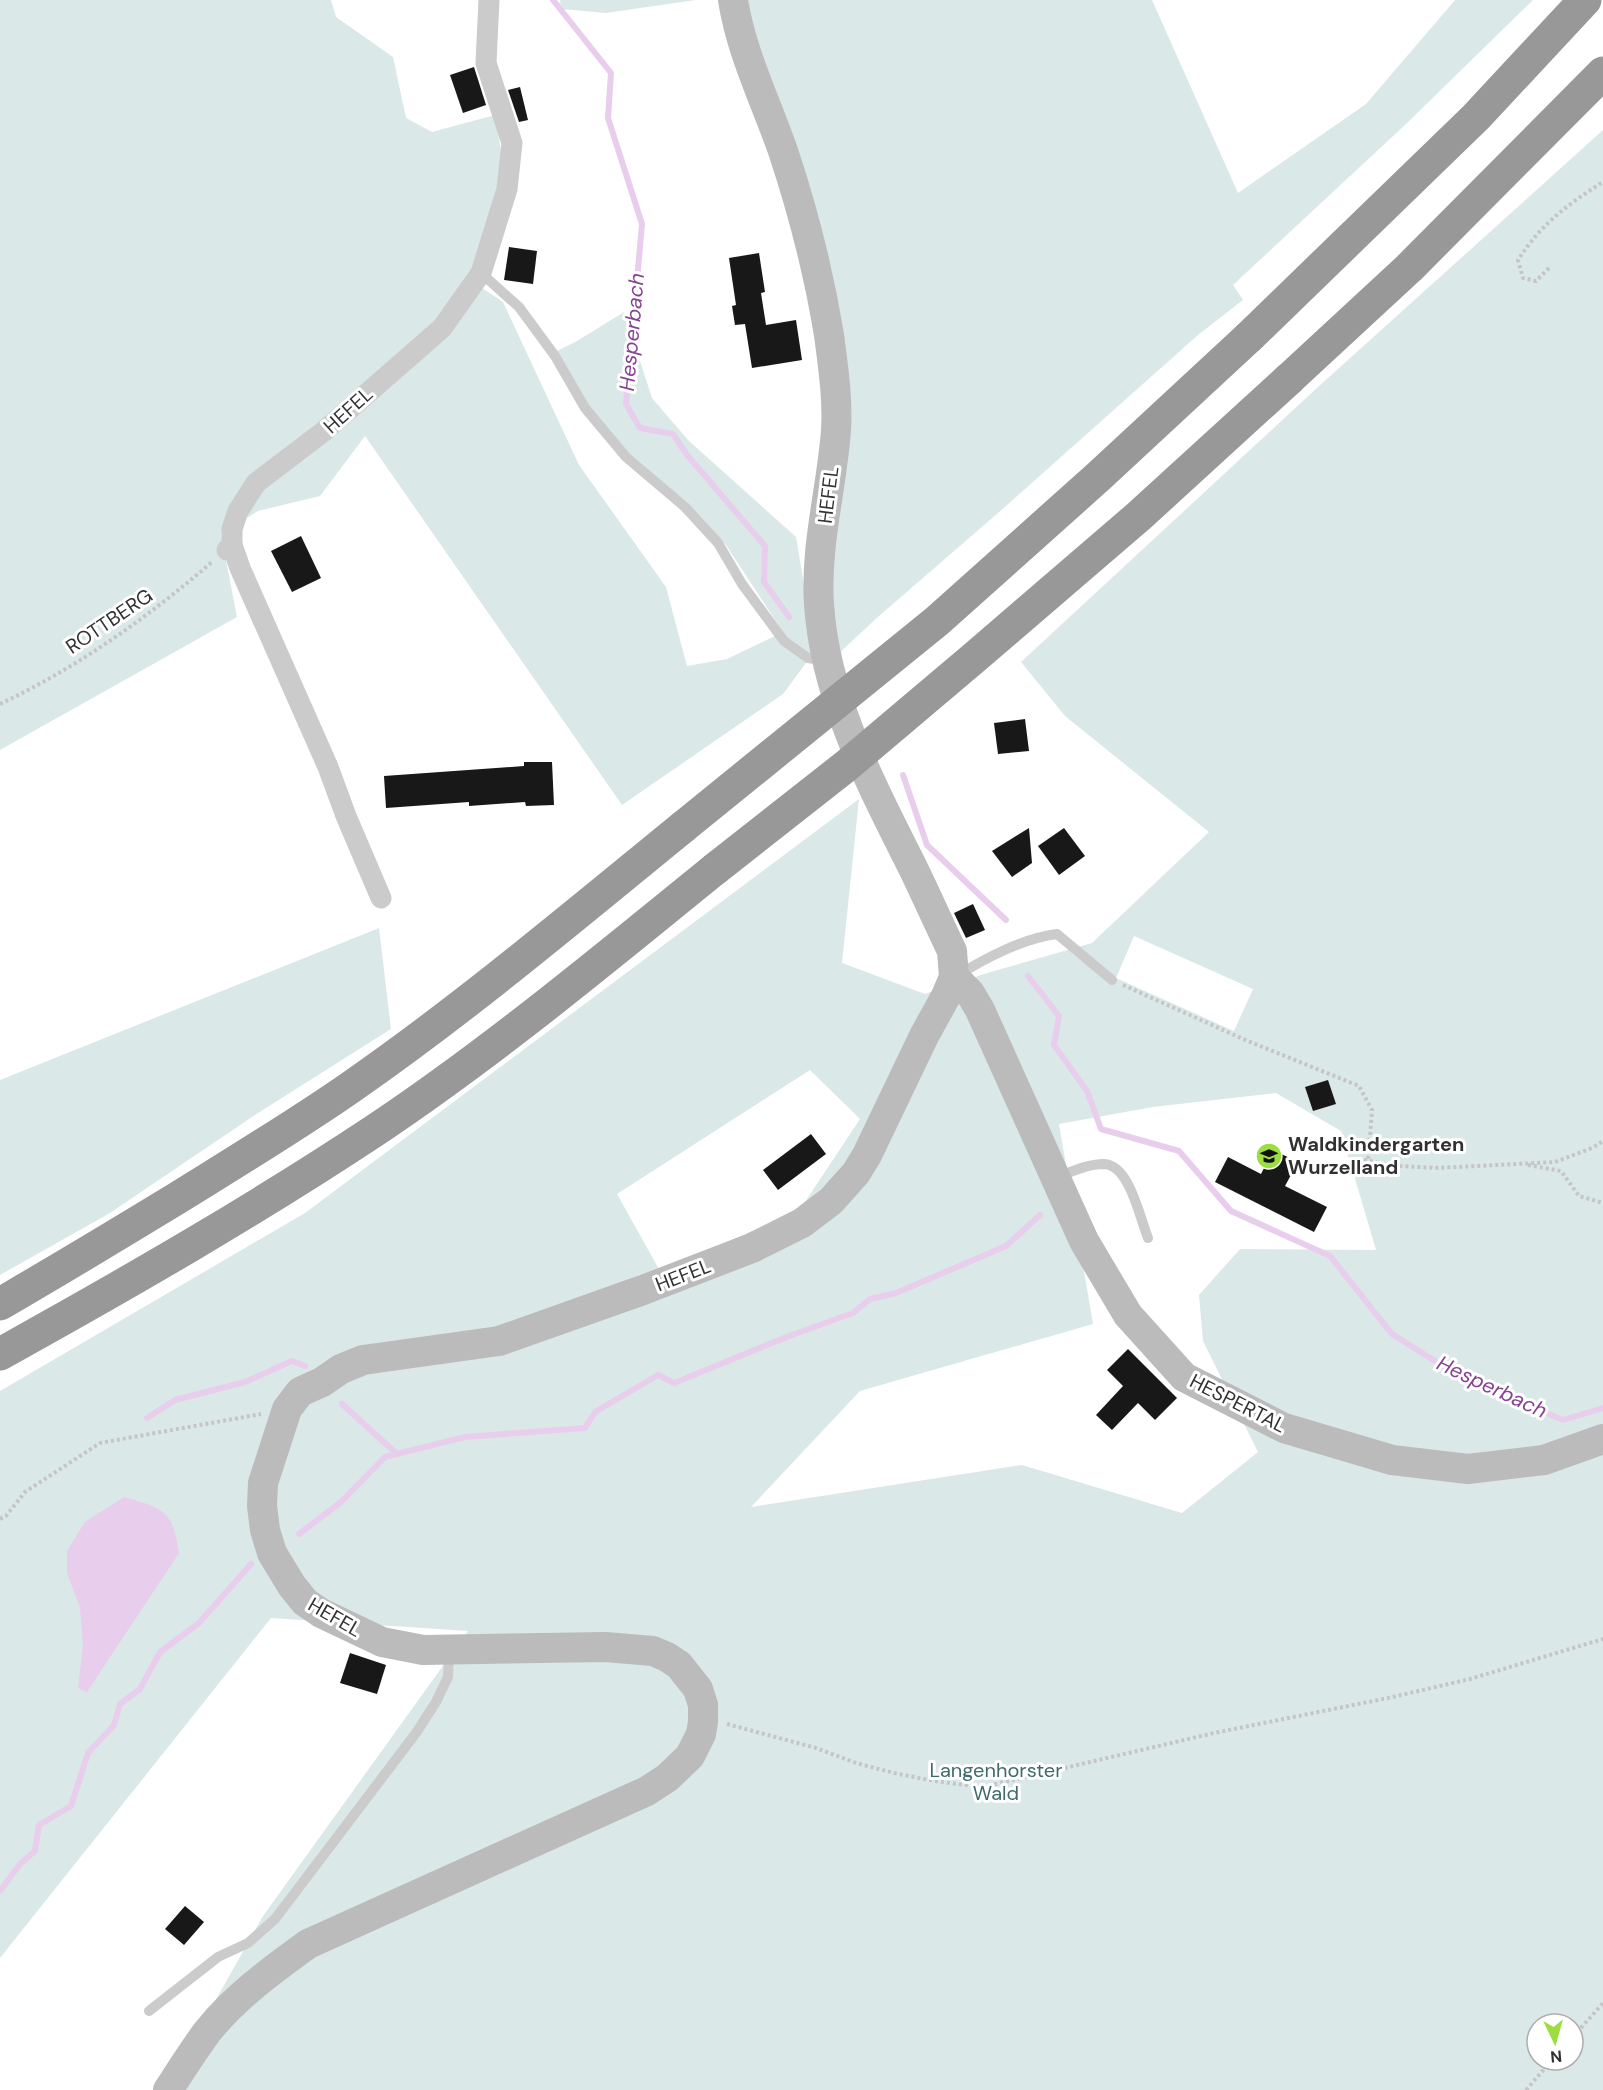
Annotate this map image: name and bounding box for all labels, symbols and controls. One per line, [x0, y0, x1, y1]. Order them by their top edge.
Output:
water label: Hesperbach [613, 272, 651, 392]
street label: HEFEL [318, 381, 378, 439]
street label: HEFEL [812, 465, 844, 525]
street label: ROTTBERG [60, 582, 158, 660]
place label: Waldkindergarten Wurzelland [1288, 1131, 1464, 1180]
school or university icon: Waldkindergarten Wurzelland [1254, 1141, 1284, 1171]
street label: HEFEL [652, 1253, 714, 1297]
water label: Hesperbach [1432, 1349, 1552, 1425]
street label: HESPERTAL [1185, 1368, 1291, 1438]
street label: HEFEL [304, 1591, 366, 1643]
park label: Langenhorster Wald [929, 1757, 1063, 1806]
north arrow [1525, 2012, 1585, 2072]
text: N [1550, 2045, 1563, 2067]

